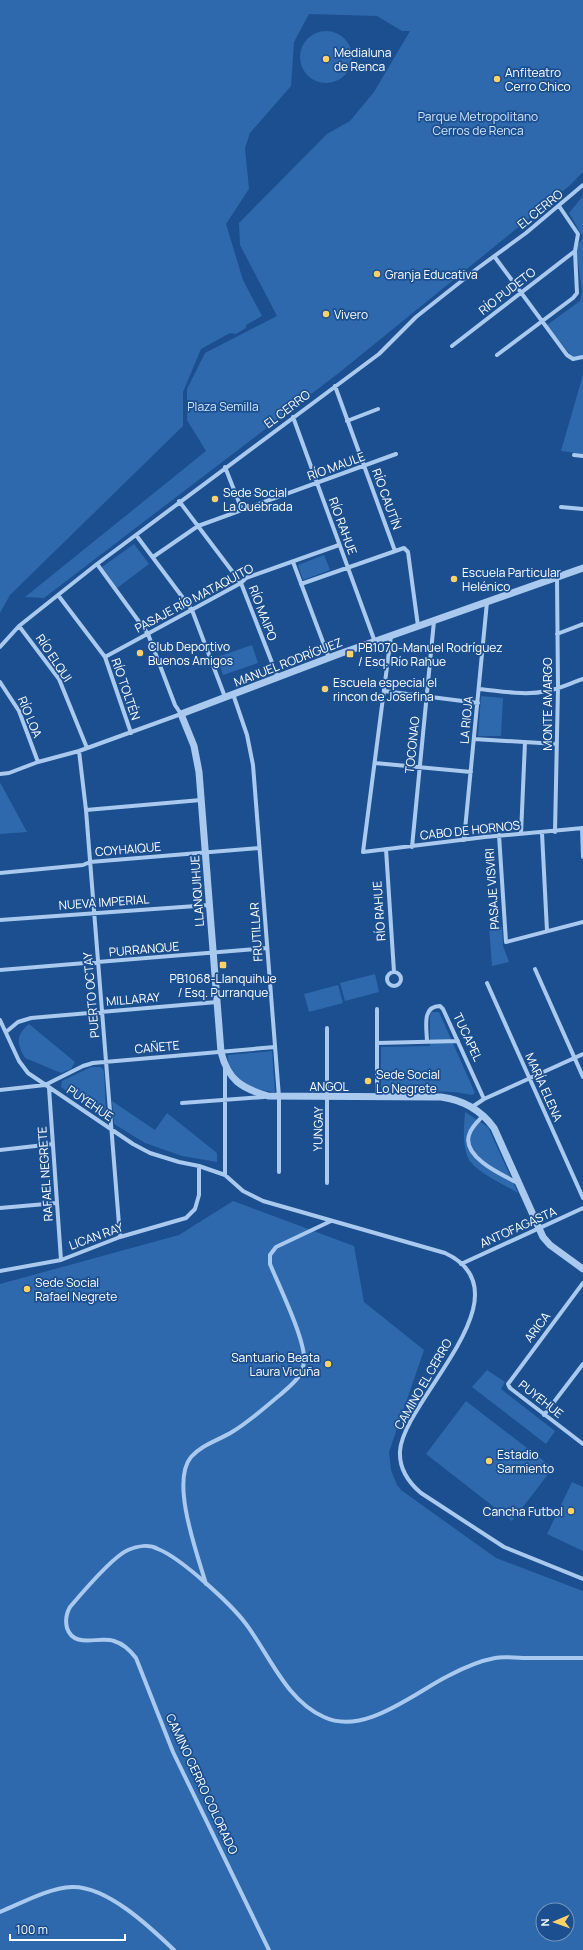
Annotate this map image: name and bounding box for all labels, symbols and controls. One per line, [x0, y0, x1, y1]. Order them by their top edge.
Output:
place label: Medialuna de Renca [334, 44, 391, 75]
marker: Medialuna de Renca [321, 54, 331, 64]
place label: Anfiteatro Cerro Chico [505, 64, 571, 95]
marker: Anfiteatro Cerro Chico [492, 74, 502, 84]
park label: Parque Metropolitano Cerros de Renca [418, 108, 538, 139]
street label: EL CERRO [514, 185, 567, 233]
street label: RÍO PUDETO [475, 263, 539, 319]
place label: Granja Educativa [385, 266, 478, 283]
marker: Granja Educativa [372, 269, 382, 279]
place label: Vivero [334, 306, 368, 323]
marker: Vivero [321, 309, 331, 319]
street label: EL CERRO [260, 386, 314, 432]
park label: Plaza Semilla [187, 398, 259, 415]
street label: RÍO MAULE [305, 448, 367, 484]
street label: RÍO CAUTÍN [368, 466, 406, 532]
place label: Sede Social La Quebrada [223, 484, 293, 515]
marker: Sede Social La Quebrada [210, 494, 220, 504]
street label: RÍO RAHUE [325, 495, 361, 557]
street label: PASAJE RÍO MATAQUITO [132, 559, 257, 637]
place label: Escuela Particular Helénico [462, 564, 562, 595]
marker: Escuela Particular Helénico [449, 574, 459, 584]
street label: RÍO MAIPO [245, 583, 281, 643]
street label: RÍO ELQUI [32, 631, 76, 685]
street label: MANUEL RODRÍGUEZ [231, 633, 345, 691]
place label: Club Deportivo Buenos Amigos [148, 638, 233, 669]
place label: PB1070-Manuel Rodríguez / Esq. Río Rahue [358, 639, 503, 670]
marker: Club Deportivo Buenos Amigos [135, 648, 145, 658]
marker: PB1070-Manuel Rodríguez / Esq. Río Rahue [345, 649, 355, 659]
street label: RÍO TOLTÉN [107, 656, 145, 722]
street label: MONTE AMARGO [539, 657, 556, 751]
place label: Escuela especial el rincon de Josefina [333, 674, 437, 705]
marker: Escuela especial el rincon de Josefina [320, 684, 330, 694]
street label: RÍO LOA [14, 694, 46, 741]
street label: LA RIOJA [455, 695, 477, 745]
street label: TOCONAO [401, 715, 423, 774]
street label: CABO DE HORNOS [419, 816, 521, 844]
street label: COYHAIQUE [94, 838, 162, 860]
street label: PASAJE VISVIRI [481, 848, 503, 930]
street label: LLANQUIHUE [186, 855, 208, 927]
street label: RÍO RAHUE [368, 880, 390, 942]
street label: NUEVA IMPERIAL [58, 890, 150, 914]
street label: FRUTILLAR [245, 901, 267, 962]
street label: PURRANQUE [108, 937, 180, 961]
street label: PUERTO OCTAY [79, 951, 103, 1039]
marker: PB1068-Llanquihue / Esq. Purranque [218, 960, 228, 970]
place label: PB1068-Llanquihue / Esq. Purranque [169, 970, 277, 1001]
street label: MILLARAY [105, 988, 161, 1010]
street label: TUCAPEL [449, 1010, 487, 1064]
street label: CAÑETE [134, 1037, 180, 1057]
street label: MARÍA ELENA [521, 1050, 567, 1124]
place label: Sede Social Lo Negrete [376, 1066, 440, 1097]
marker: Sede Social Lo Negrete [363, 1076, 373, 1086]
street label: ANGOL [309, 1078, 349, 1095]
street label: PUYEHUE [63, 1081, 117, 1125]
street label: YUNGAY [309, 1106, 327, 1152]
street label: RAFAEL NEGRETE [33, 1126, 57, 1222]
street label: ANTOFAGASTA [477, 1202, 559, 1252]
street label: LICAN RAY [66, 1218, 126, 1254]
place label: Sede Social Rafael Negrete [35, 1274, 117, 1305]
marker: Sede Social Rafael Negrete [22, 1284, 32, 1294]
street label: ARICA [520, 1308, 554, 1346]
street label: CAMINO EL CERRO [390, 1335, 456, 1432]
place label: Santuario Beata Laura Vicuña [231, 1349, 320, 1380]
marker: Santuario Beata Laura Vicuña [323, 1359, 333, 1369]
street label: PUYEHUE [515, 1376, 567, 1422]
place label: Estadio Sarmiento [497, 1446, 554, 1477]
marker: Estadio Sarmiento [484, 1456, 494, 1466]
place label: Cancha Futbol [483, 1503, 563, 1520]
marker: Cancha Futbol [566, 1506, 576, 1516]
street label: CAMINO CERRO COLORADO [162, 1711, 242, 1857]
north arrow [535, 1902, 575, 1942]
scale bar [10, 1916, 125, 1942]
text: N [537, 1918, 552, 1927]
text: 100 m [16, 1921, 48, 1938]

